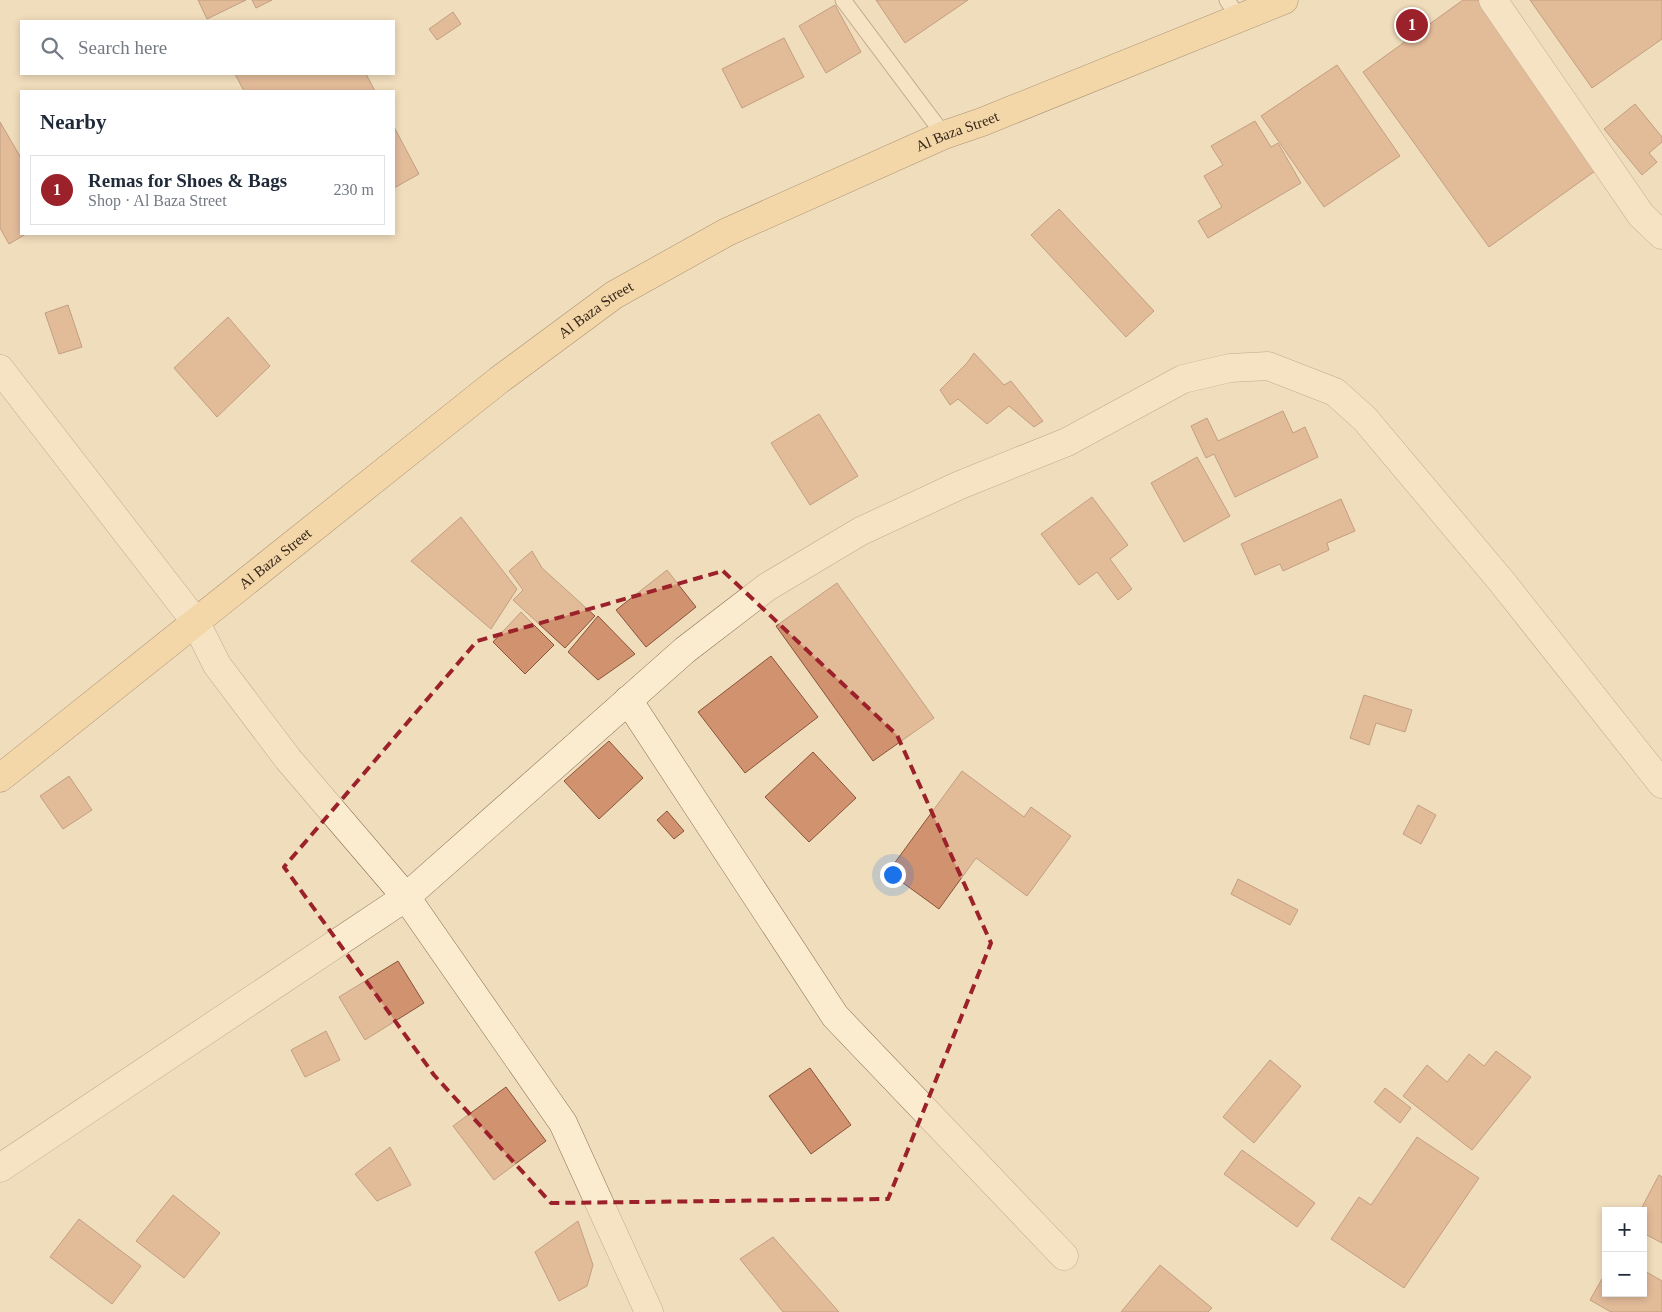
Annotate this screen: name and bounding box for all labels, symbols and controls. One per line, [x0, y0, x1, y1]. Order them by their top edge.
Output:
pin: 1 [1396, 6, 1428, 44]
search box [20, 20, 395, 75]
icon: search [38, 34, 66, 62]
text: Search here [78, 37, 167, 58]
street label: Al Baza Street [913, 108, 1002, 155]
text: Nearby [40, 110, 107, 134]
text: Remas for Shoes & Bags [88, 170, 287, 191]
text: 1 [53, 181, 61, 198]
text: 230 m [334, 181, 374, 198]
text: Shop · Al Baza Street [88, 192, 227, 209]
street label: Al Baza Street [555, 278, 637, 341]
street label: Al Baza Street [236, 524, 315, 592]
your location [880, 862, 906, 888]
map controls [1602, 1207, 1647, 1297]
button: + [1602, 1207, 1647, 1252]
button: − [1602, 1252, 1647, 1297]

